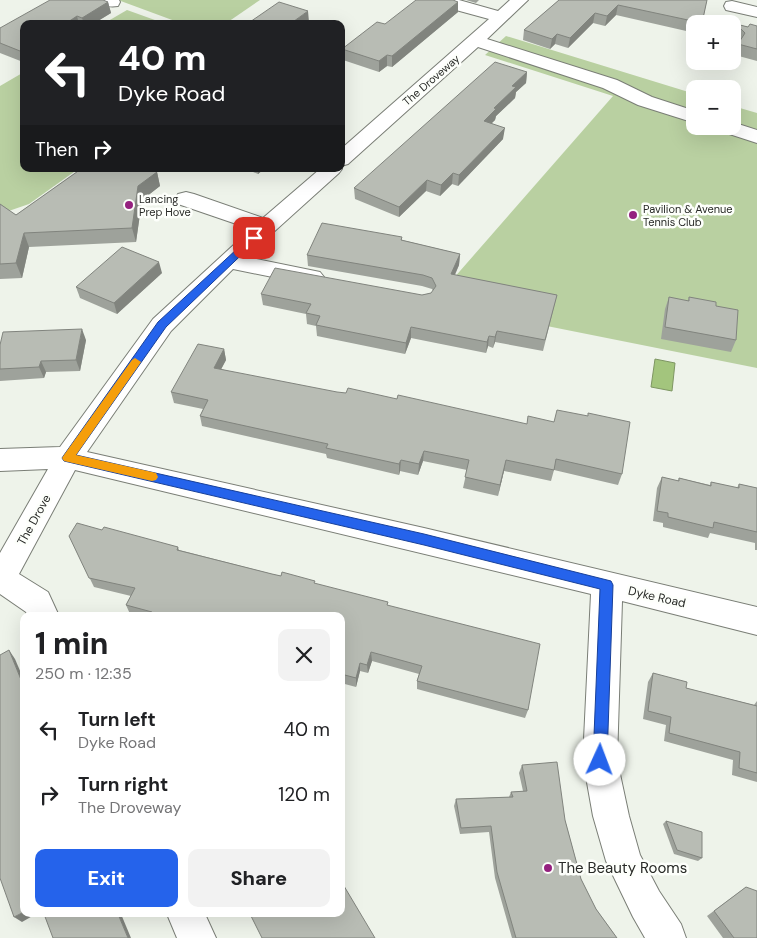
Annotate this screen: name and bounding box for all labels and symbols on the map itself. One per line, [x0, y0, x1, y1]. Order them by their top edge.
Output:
street label: The Droveway [400, 51, 462, 109]
place label: Lancing Prep Hove [139, 192, 191, 219]
marker: Lancing Prep Hove [123, 199, 135, 211]
place label: Pavilion & Avenue Tennis Club [643, 202, 733, 229]
marker: Pavilion & Avenue Tennis Club [627, 209, 639, 221]
pin [233, 217, 275, 259]
street label: The Drove [13, 492, 55, 548]
street label: Dyke Road [627, 583, 687, 611]
position arrow [573, 733, 625, 785]
place label: The Beauty Rooms [558, 858, 687, 878]
marker: The Beauty Rooms [542, 862, 554, 874]

